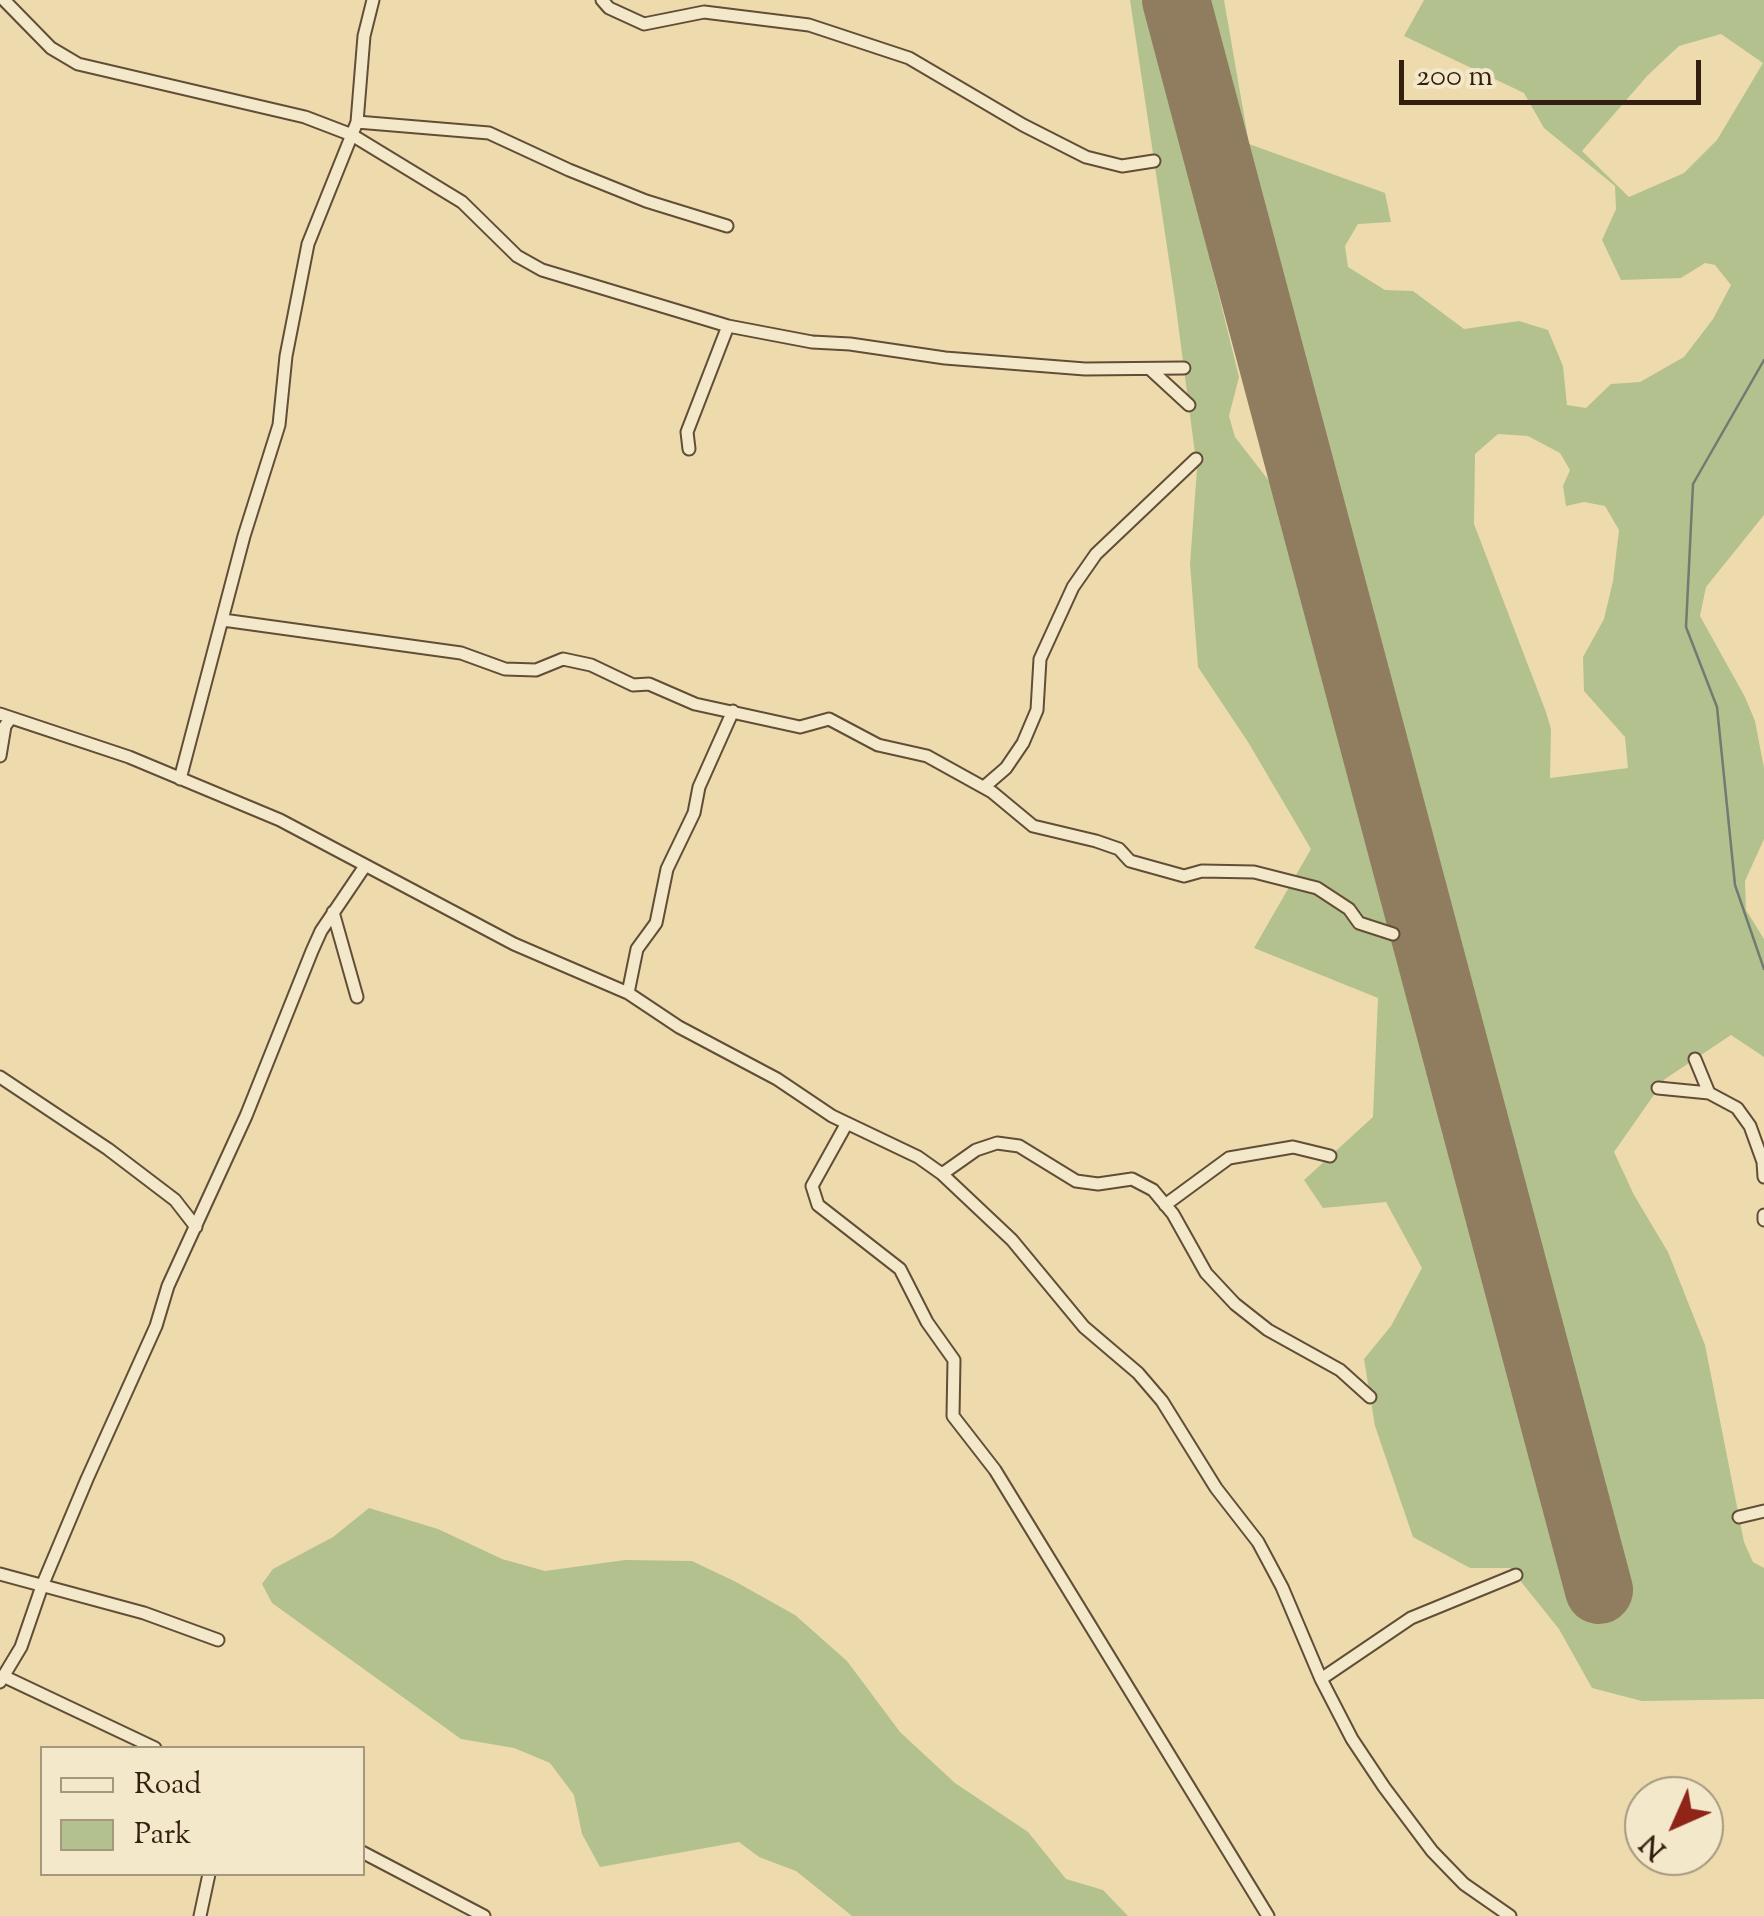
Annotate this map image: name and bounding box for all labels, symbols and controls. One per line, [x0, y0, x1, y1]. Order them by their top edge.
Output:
scale bar [1404, 40, 1706, 102]
text: 200 m [1416, 56, 1493, 99]
legend [40, 1746, 365, 1876]
text: Road [134, 1764, 201, 1807]
north arrow [1624, 1776, 1724, 1876]
text: Park [134, 1814, 191, 1857]
text: N [1632, 1824, 1676, 1868]

